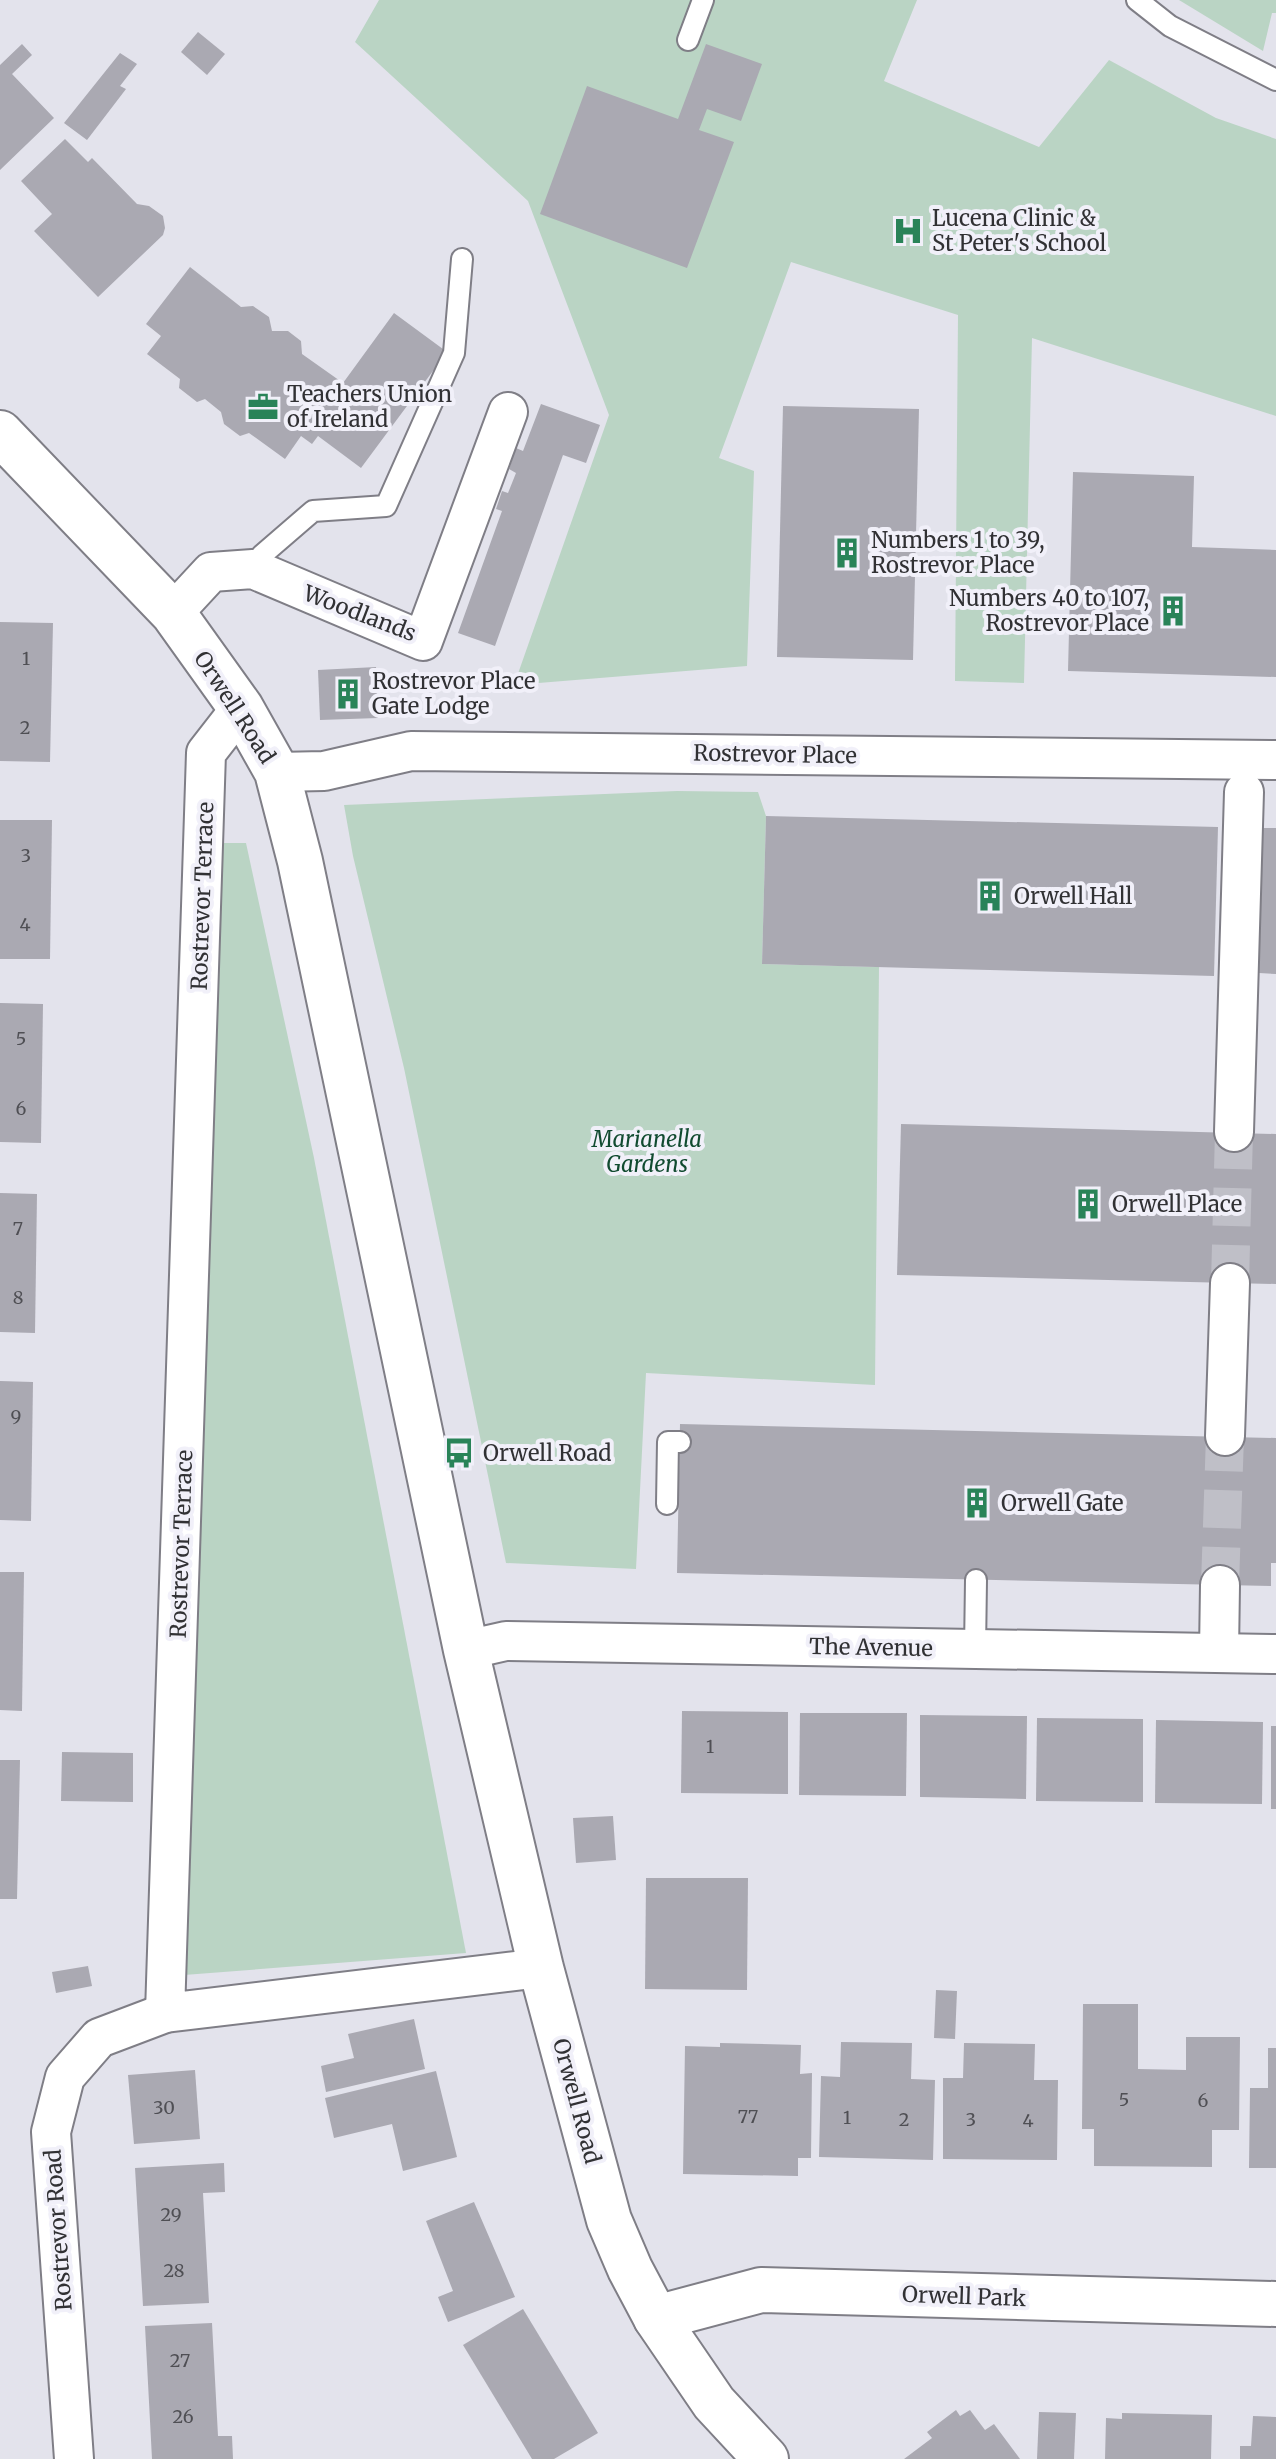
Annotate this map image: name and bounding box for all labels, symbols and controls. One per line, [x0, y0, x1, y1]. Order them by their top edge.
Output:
place label: Lucena Clinic & St Peter's School [932, 204, 1106, 257]
hospital icon: Lucena Clinic & St Peter's School [891, 214, 925, 248]
place label: Teachers Union of Ireland [287, 380, 453, 433]
office icon: Teachers Union of Ireland [246, 390, 280, 424]
place label: Numbers 1 to 39, Rostrevor Place [871, 526, 1044, 579]
building icon: Numbers 1 to 39, Rostrevor Place [830, 536, 864, 570]
street label: Woodlands [299, 578, 420, 647]
place label: Numbers 40 to 107, Rostrevor Place [949, 584, 1149, 637]
building icon: Numbers 40 to 107, Rostrevor Place [1156, 594, 1190, 628]
street label: Orwell Road [188, 645, 282, 769]
house number: 1 [22, 647, 30, 670]
place label: Rostrevor Place Gate Lodge [372, 667, 536, 720]
building icon: Rostrevor Place Gate Lodge [331, 677, 365, 711]
house number: 2 [20, 716, 30, 739]
street label: Rostrevor Place [693, 739, 857, 769]
street label: Rostrevor Terrace [185, 801, 219, 991]
house number: 3 [21, 844, 31, 867]
building icon: Orwell Hall [973, 879, 1007, 913]
place label: Orwell Hall [1014, 882, 1132, 910]
house number: 4 [19, 913, 31, 936]
house number: 5 [16, 1027, 26, 1050]
house number: 6 [16, 1097, 27, 1120]
park label: Marianella Gardens [591, 1125, 702, 1178]
building icon: Orwell Place [1071, 1187, 1105, 1221]
place label: Orwell Place [1112, 1190, 1242, 1218]
house number: 7 [13, 1217, 23, 1240]
house number: 8 [13, 1286, 23, 1309]
house number: 9 [11, 1405, 21, 1428]
bus stop icon: Orwell Road [442, 1436, 476, 1470]
place label: Orwell Road [483, 1439, 612, 1467]
street label: Rostrevor Terrace [164, 1449, 198, 1639]
building icon: Orwell Gate [960, 1486, 994, 1520]
place label: Orwell Gate [1001, 1489, 1123, 1517]
street label: The Avenue [809, 1632, 933, 1662]
house number: 1 [706, 1735, 714, 1758]
street label: Orwell Road [547, 2035, 607, 2167]
house number: 5 [1119, 2088, 1129, 2111]
house number: 6 [1198, 2089, 1209, 2112]
house number: 30 [153, 2096, 175, 2119]
house number: 77 [738, 2105, 758, 2128]
house number: 1 [843, 2106, 851, 2129]
house number: 2 [899, 2108, 909, 2131]
house number: 3 [966, 2108, 976, 2131]
house number: 4 [1022, 2109, 1034, 2132]
street label: Rostrevor Road [38, 2148, 78, 2312]
house number: 29 [160, 2203, 182, 2226]
house number: 28 [163, 2259, 185, 2282]
street label: Orwell Park [901, 2280, 1027, 2312]
house number: 27 [170, 2349, 190, 2372]
house number: 26 [172, 2405, 194, 2428]

